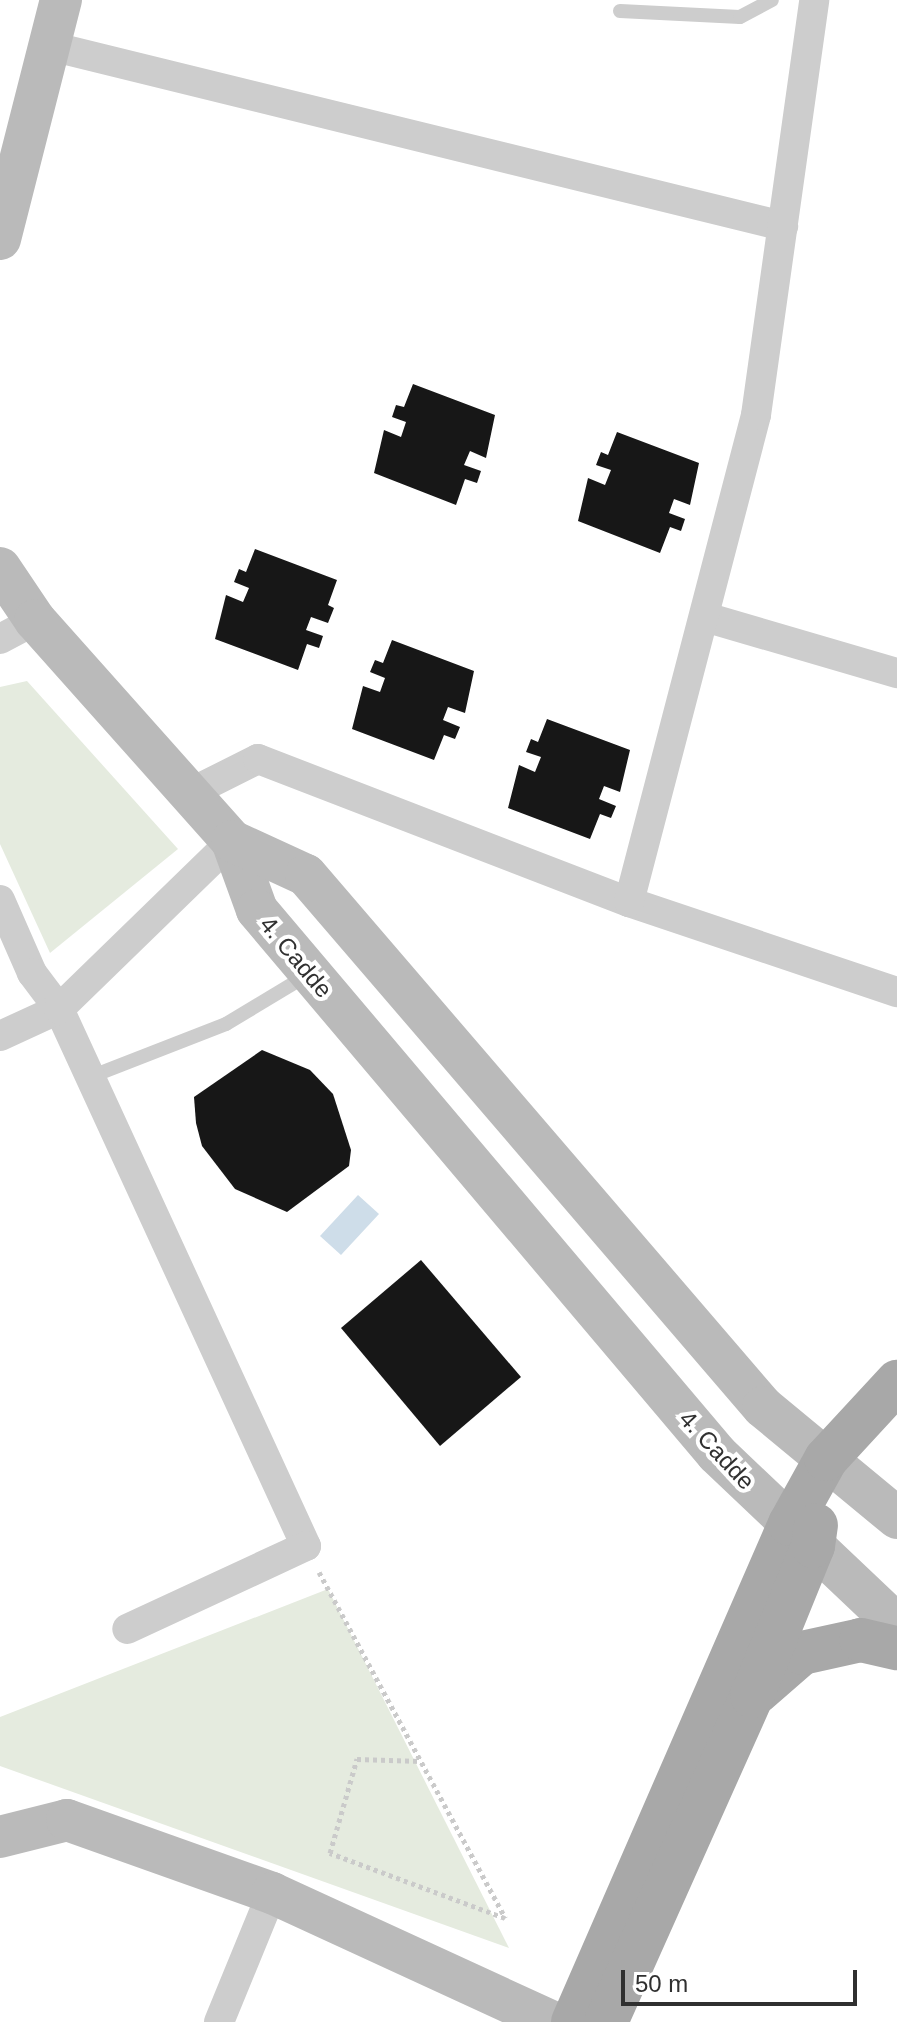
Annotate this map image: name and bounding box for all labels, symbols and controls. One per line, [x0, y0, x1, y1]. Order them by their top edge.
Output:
street label: 4. Cadde [254, 910, 338, 1004]
street label: 4. Cadde [673, 1405, 761, 1495]
scale bar [625, 1954, 861, 2004]
text: 50 m [635, 1970, 688, 1997]

